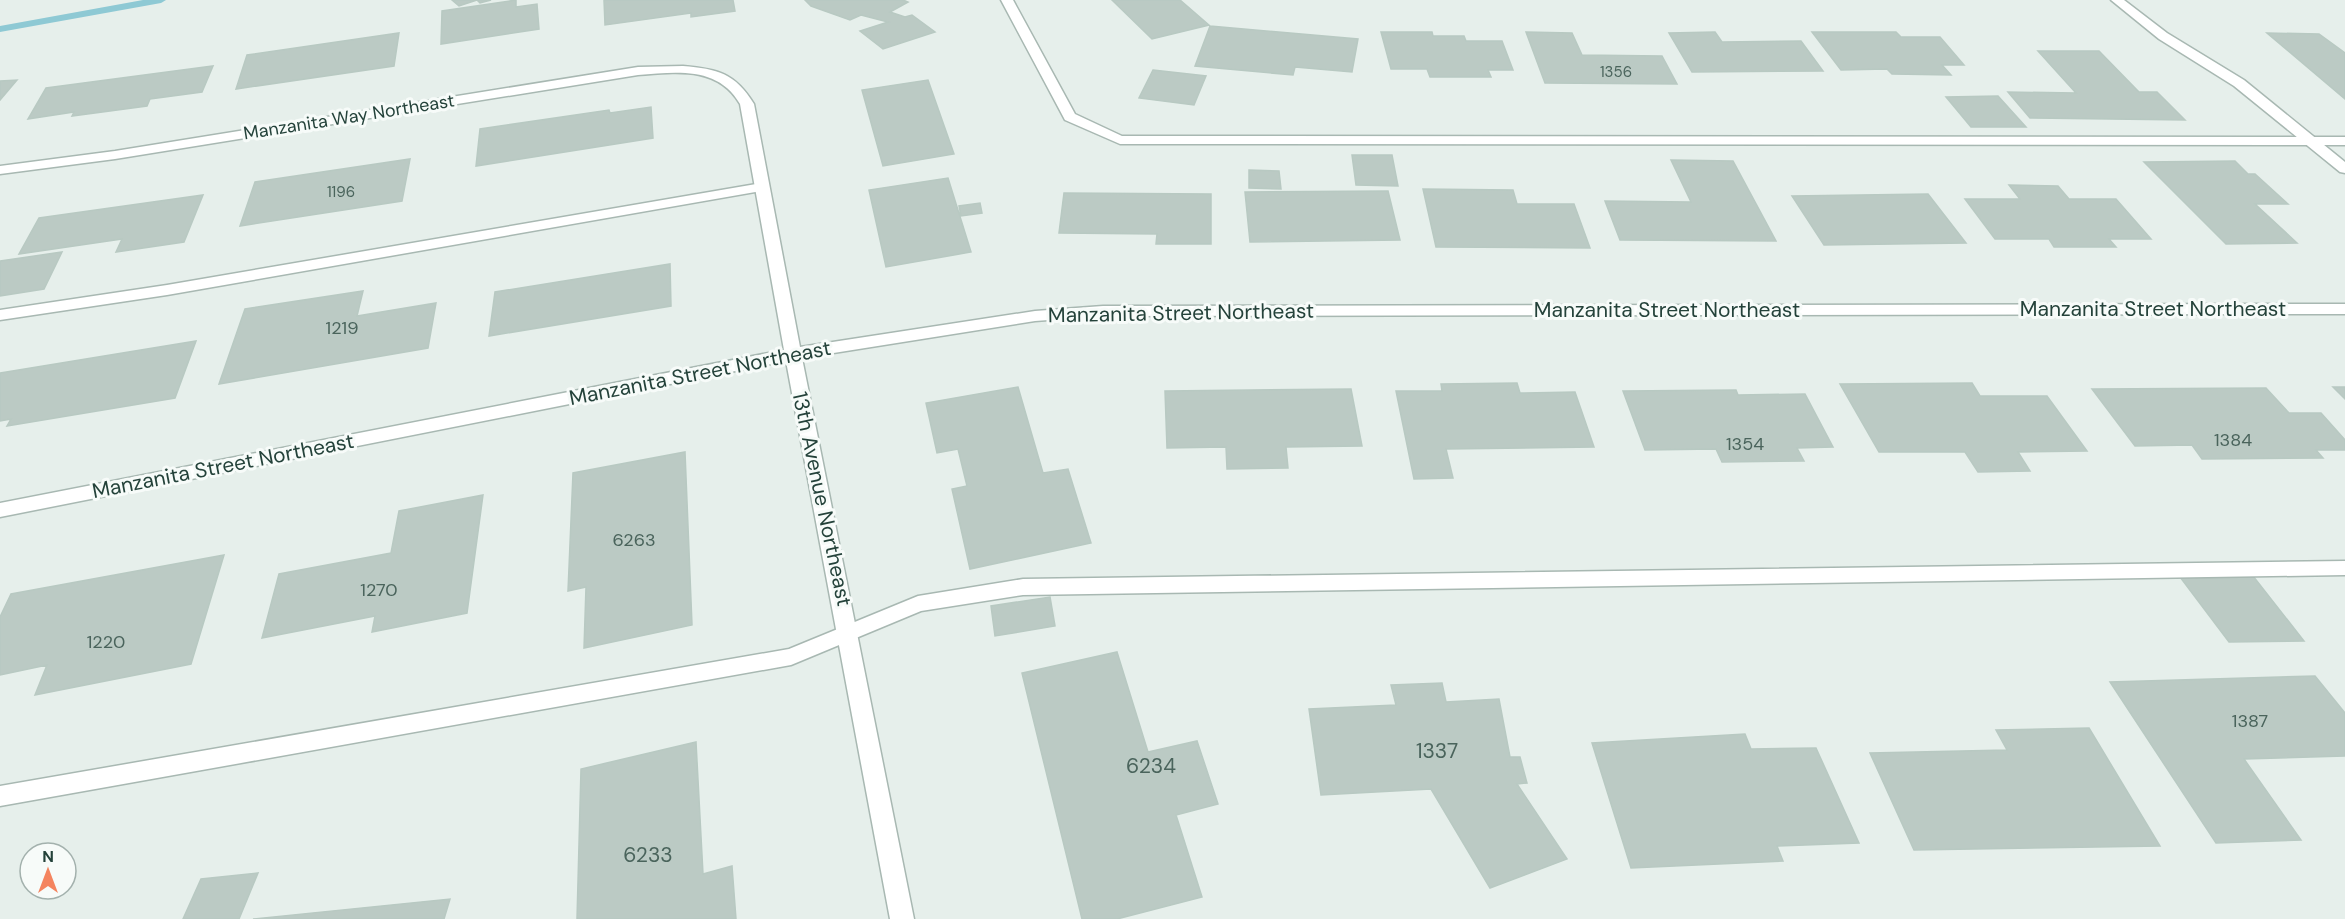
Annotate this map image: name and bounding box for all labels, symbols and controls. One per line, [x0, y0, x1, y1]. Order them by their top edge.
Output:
house number: 1356 [1600, 62, 1632, 82]
street label: Manzanita Way Northeast [242, 88, 456, 146]
house number: 1196 [327, 182, 355, 202]
street label: Manzanita Street Northeast [2020, 295, 2286, 323]
street label: Manzanita Street Northeast [1534, 296, 1800, 324]
street label: Manzanita Street Northeast [1048, 297, 1314, 329]
house number: 1219 [326, 316, 358, 340]
street label: Manzanita Street Northeast [567, 334, 833, 412]
street label: 13th Avenue Northeast [786, 389, 858, 609]
street label: Manzanita Street Northeast [90, 427, 356, 505]
house number: 1384 [2214, 428, 2252, 452]
house number: 1354 [1726, 432, 1764, 456]
house number: 6263 [612, 528, 656, 552]
house number: 1270 [360, 578, 398, 602]
house number: 1220 [87, 630, 125, 654]
house number: 1387 [2232, 709, 2268, 733]
house number: 1337 [1416, 737, 1458, 765]
house number: 6234 [1126, 752, 1176, 780]
north arrow [18, 841, 78, 901]
house number: 6233 [623, 841, 673, 869]
text: N [42, 846, 54, 867]

